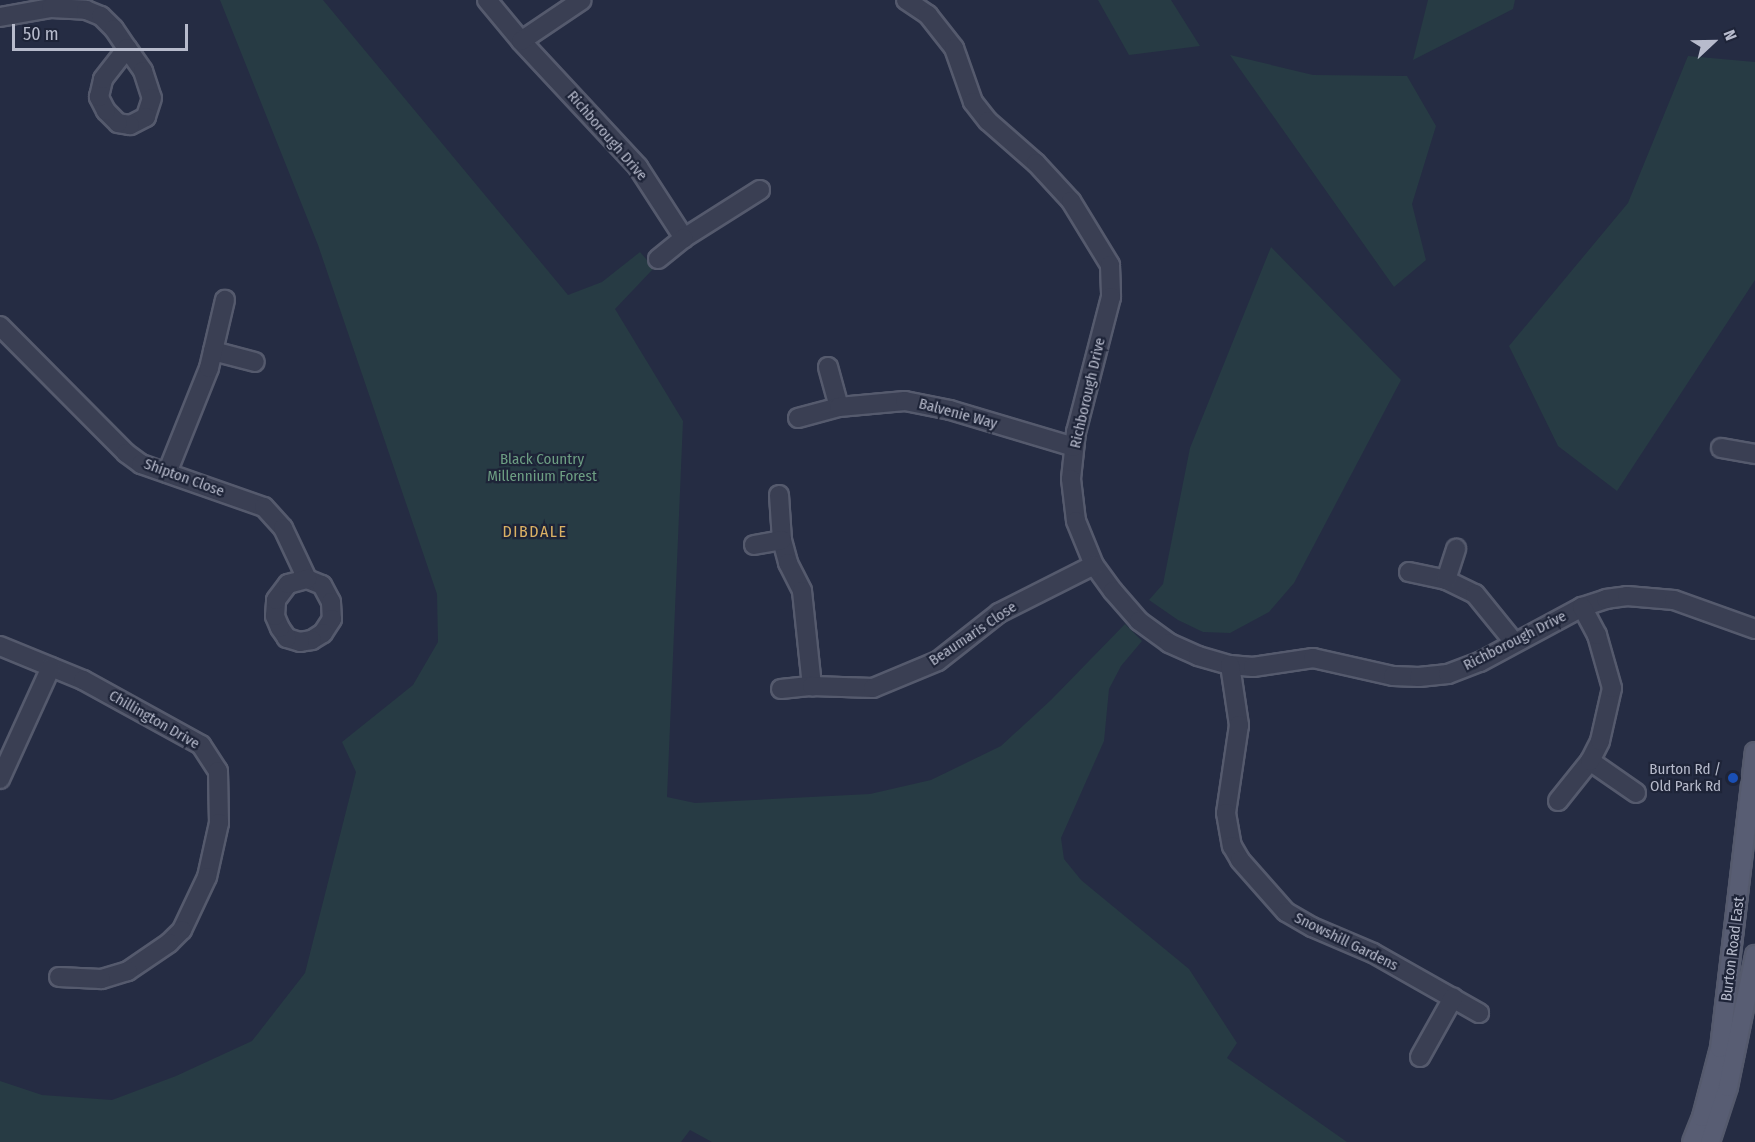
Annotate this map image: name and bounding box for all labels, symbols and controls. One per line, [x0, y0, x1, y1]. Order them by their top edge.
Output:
scale bar [15, 12, 190, 50]
north arrow [1683, 12, 1743, 72]
text: 50 m [23, 23, 59, 45]
text: N [1720, 27, 1741, 43]
street label: Richborough Drive [563, 87, 651, 185]
street label: Richborough Drive [1067, 336, 1109, 450]
street label: Balvenie Way [917, 395, 999, 433]
park label: Black Country Millennium Forest [487, 450, 597, 485]
street label: Shipton Close [141, 455, 227, 501]
district label: DIBDALE [503, 522, 567, 542]
street label: Beaumaris Close [926, 598, 1020, 670]
street label: Richborough Drive [1461, 607, 1569, 675]
street label: Chillington Drive [106, 687, 202, 753]
place label: Burton Rd / Old Park Rd [1649, 760, 1721, 795]
marker: Burton Rd / Old Park Rd [1726, 771, 1740, 785]
street label: Burton Road East [1718, 896, 1748, 1002]
street label: Snowshill Gardens [1291, 909, 1401, 975]

